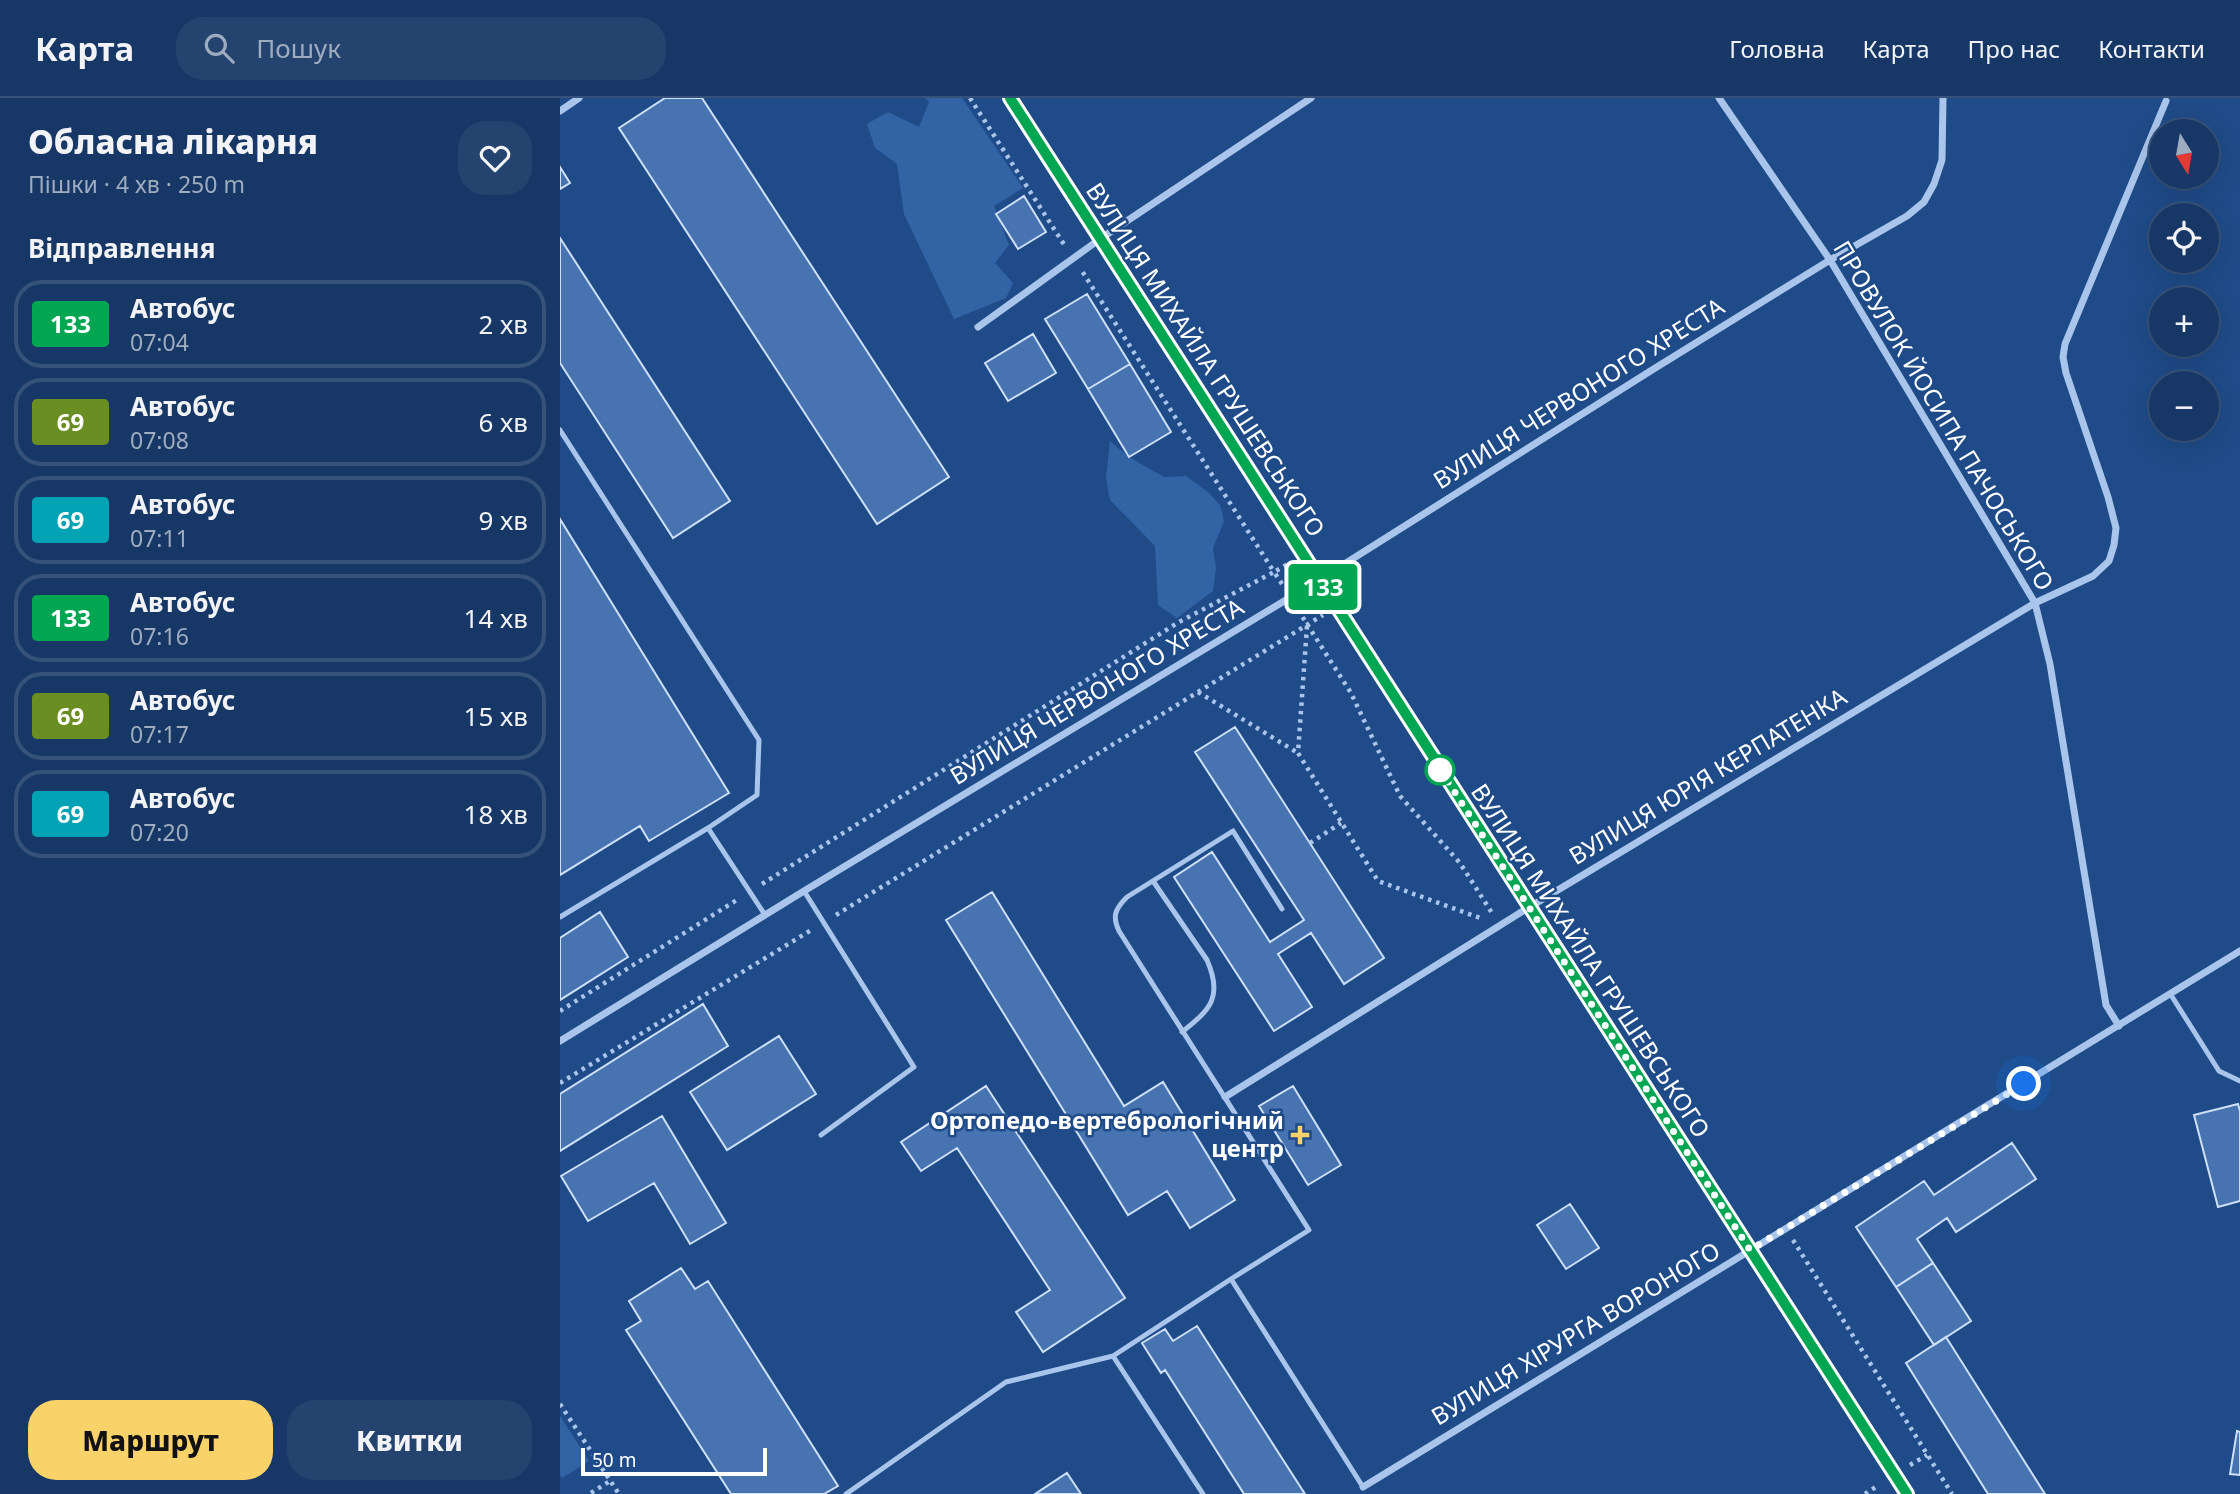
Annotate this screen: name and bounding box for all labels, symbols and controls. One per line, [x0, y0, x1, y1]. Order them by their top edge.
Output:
search box [176, 17, 666, 80]
text: Карта [35, 26, 134, 71]
icon: search [200, 29, 238, 67]
text: Пошук [256, 30, 341, 66]
text: Головна [1729, 32, 1825, 65]
text: Карта [1863, 32, 1930, 65]
text: Про нас [1968, 32, 2060, 65]
text: Контакти [2098, 32, 2205, 65]
text: Обласна лікарня [28, 119, 318, 164]
north arrow [2149, 119, 2219, 189]
map controls [2149, 119, 2219, 441]
button: heart [458, 121, 532, 195]
text: Пішки · 4 хв · 250 m [28, 168, 245, 200]
street label: ВУЛИЦЯ МИХАЙЛА ГРУШЕВСЬКОГО [1079, 176, 1333, 543]
button: locate [2149, 203, 2219, 273]
text: Відправлення [28, 230, 215, 266]
street label: ПРОВУЛОК ЙОСИПА ПАЧОСЬКОГО [1826, 234, 2062, 596]
button: + [2149, 287, 2219, 357]
street label: ВУЛИЦЯ ЧЕРВОНОГО ХРЕСТА [1427, 289, 1730, 496]
text: Автобус [130, 290, 235, 326]
text: 2 хв [478, 306, 528, 342]
text: 133 [50, 307, 91, 340]
text: 07:04 [130, 326, 189, 358]
button: − [2149, 371, 2219, 441]
text: Автобус [130, 388, 235, 424]
text: 6 хв [478, 404, 528, 440]
text: 69 [57, 405, 84, 438]
text: 07:08 [130, 424, 189, 456]
text: Автобус [130, 486, 235, 522]
text: 9 хв [478, 502, 528, 538]
text: 69 [57, 503, 84, 536]
text: 07:11 [130, 522, 189, 554]
line badge: 133 [1283, 564, 1363, 610]
text: 133 [1302, 570, 1344, 603]
text: Автобус [130, 584, 235, 620]
street label: ВУЛИЦЯ ЧЕРВОНОГО ХРЕСТА [943, 589, 1250, 792]
text: 14 хв [464, 600, 528, 636]
text: 133 [50, 601, 91, 634]
text: 07:16 [130, 620, 189, 652]
street label: ВУЛИЦЯ ЮРІЯ КЕРПАТЕНКА [1562, 679, 1853, 872]
text: Автобус [130, 682, 235, 718]
text: 15 хв [464, 698, 528, 734]
text: 69 [57, 699, 84, 732]
text: 07:17 [130, 718, 189, 750]
unlabelled marker [1425, 755, 1455, 785]
street label: ВУЛИЦЯ МИХАЙЛА ГРУШЕВСЬКОГО [1464, 777, 1718, 1144]
text: Автобус [130, 780, 235, 816]
text: 18 хв [464, 796, 528, 832]
text: 69 [57, 797, 84, 830]
text: 07:20 [130, 816, 189, 848]
your location [2006, 1066, 2041, 1101]
place label: Ортопедо-вертебрологічний центр [930, 1103, 1284, 1164]
marker: Ортопедо-вертебрологічний центр [1290, 1125, 1310, 1145]
street label: ВУЛИЦЯ ХІРУРГА ВОРОНОГО [1425, 1233, 1726, 1432]
button: Маршрут [28, 1400, 273, 1480]
button: Квитки [287, 1400, 532, 1480]
scale bar [581, 1445, 766, 1477]
text: 50 m [592, 1447, 636, 1473]

